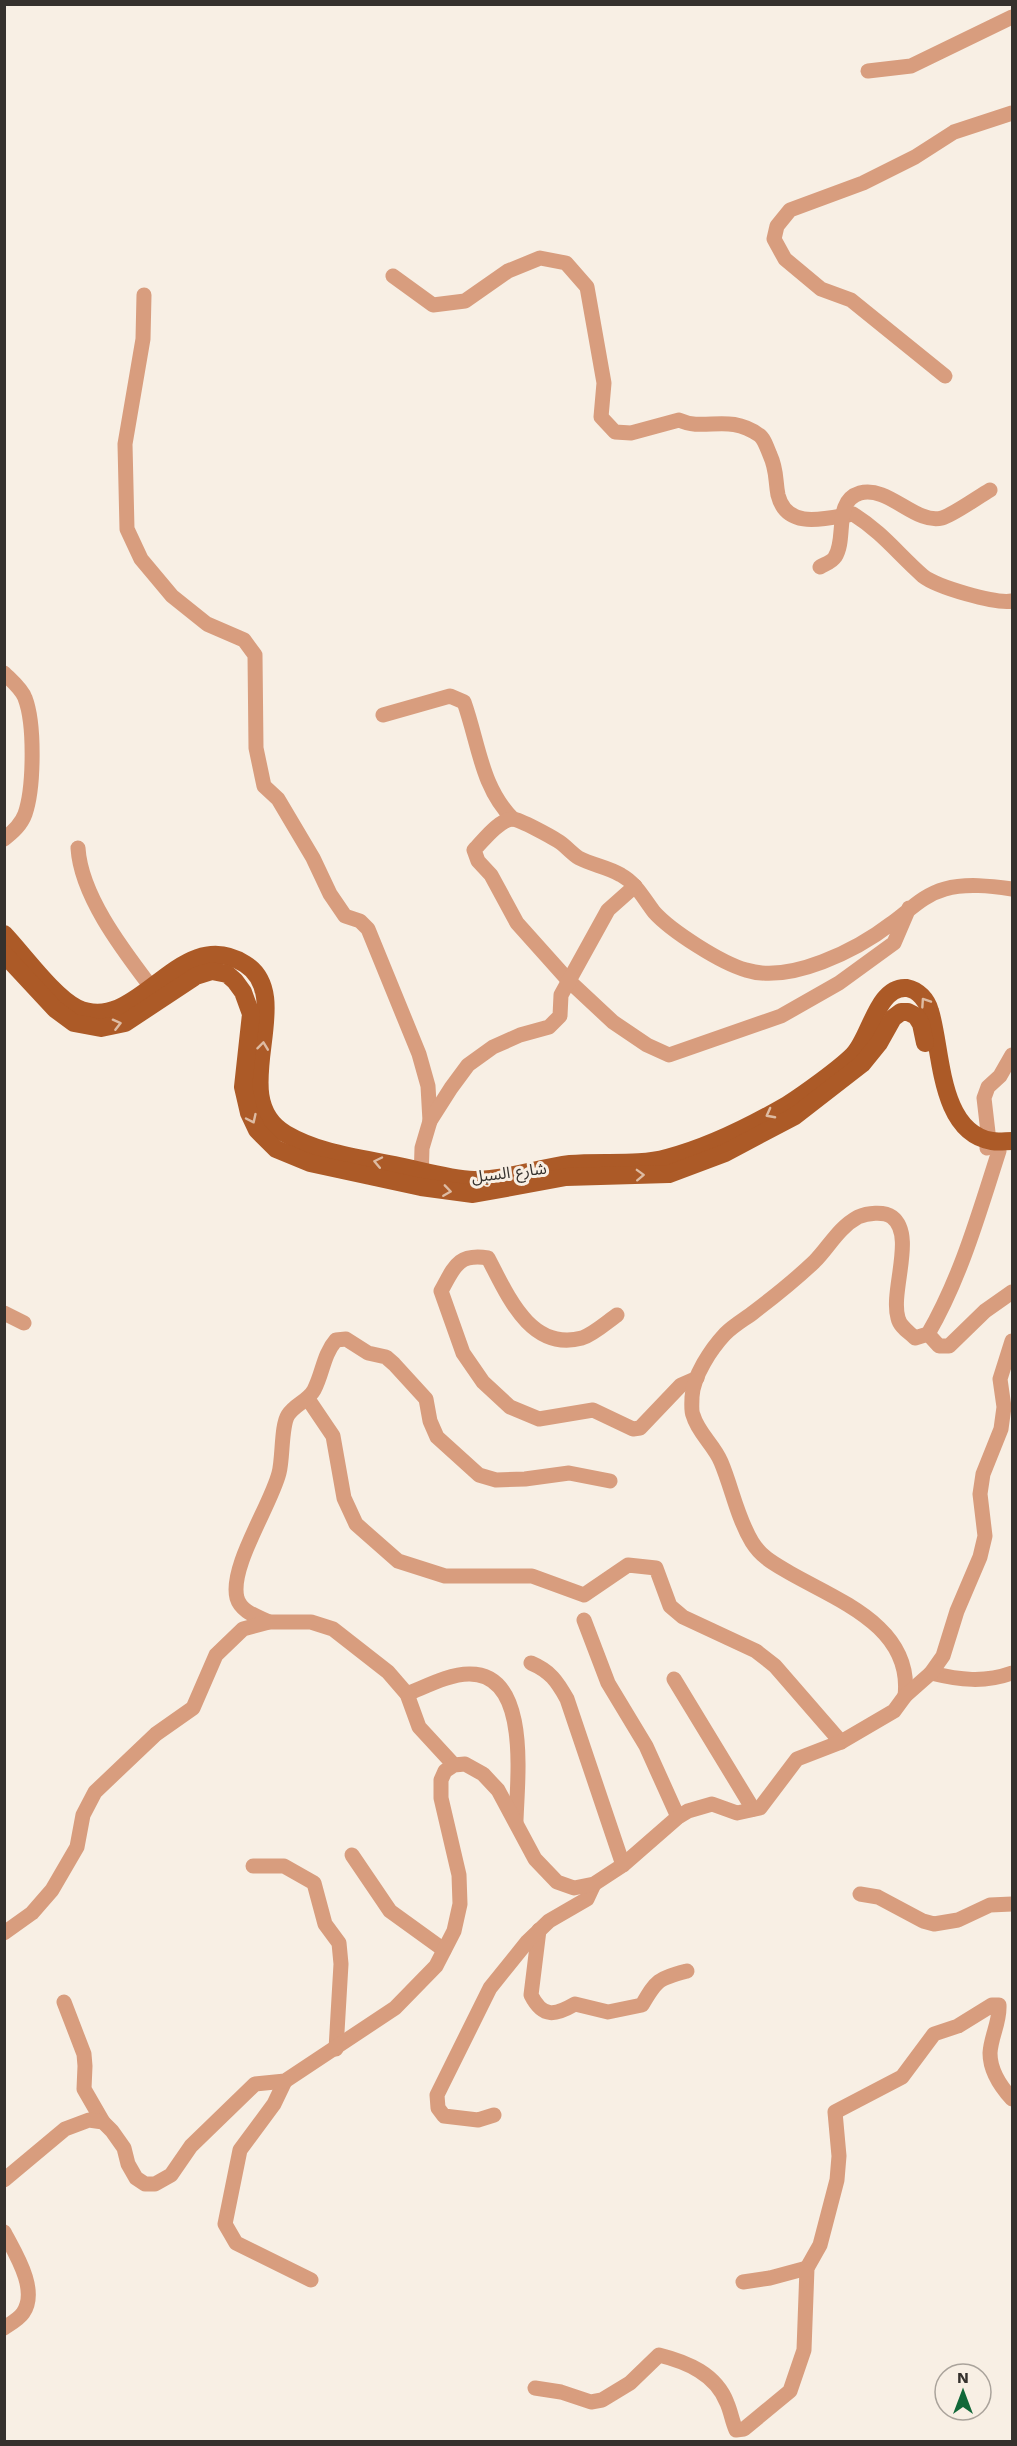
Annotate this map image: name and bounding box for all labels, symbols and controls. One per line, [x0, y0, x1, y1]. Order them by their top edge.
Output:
one-way arrow [921, 997, 932, 1008]
one-way arrow [112, 1018, 122, 1031]
one-way arrow [256, 1042, 268, 1051]
one-way arrow [766, 1106, 777, 1118]
one-way arrow [245, 1112, 257, 1123]
one-way arrow [374, 1156, 384, 1169]
street label: شارع السبل [470, 1158, 548, 1189]
one-way arrow [636, 1168, 645, 1181]
one-way arrow [443, 1184, 452, 1196]
north arrow [933, 2362, 993, 2422]
text: N [957, 2368, 969, 2387]

